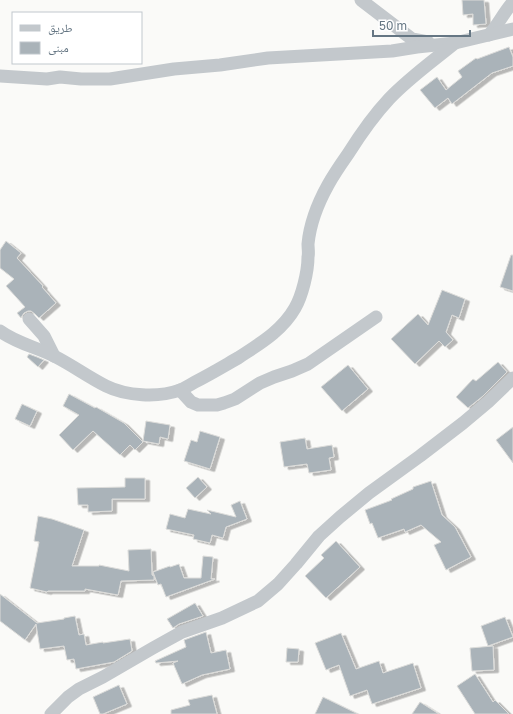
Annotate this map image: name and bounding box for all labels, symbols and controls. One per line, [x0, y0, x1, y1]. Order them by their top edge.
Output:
legend [12, 12, 142, 64]
scale bar [373, 12, 470, 38]
text: 50 m [379, 18, 407, 33]
text: طريق [48, 20, 73, 35]
text: مبنى [48, 40, 69, 55]

